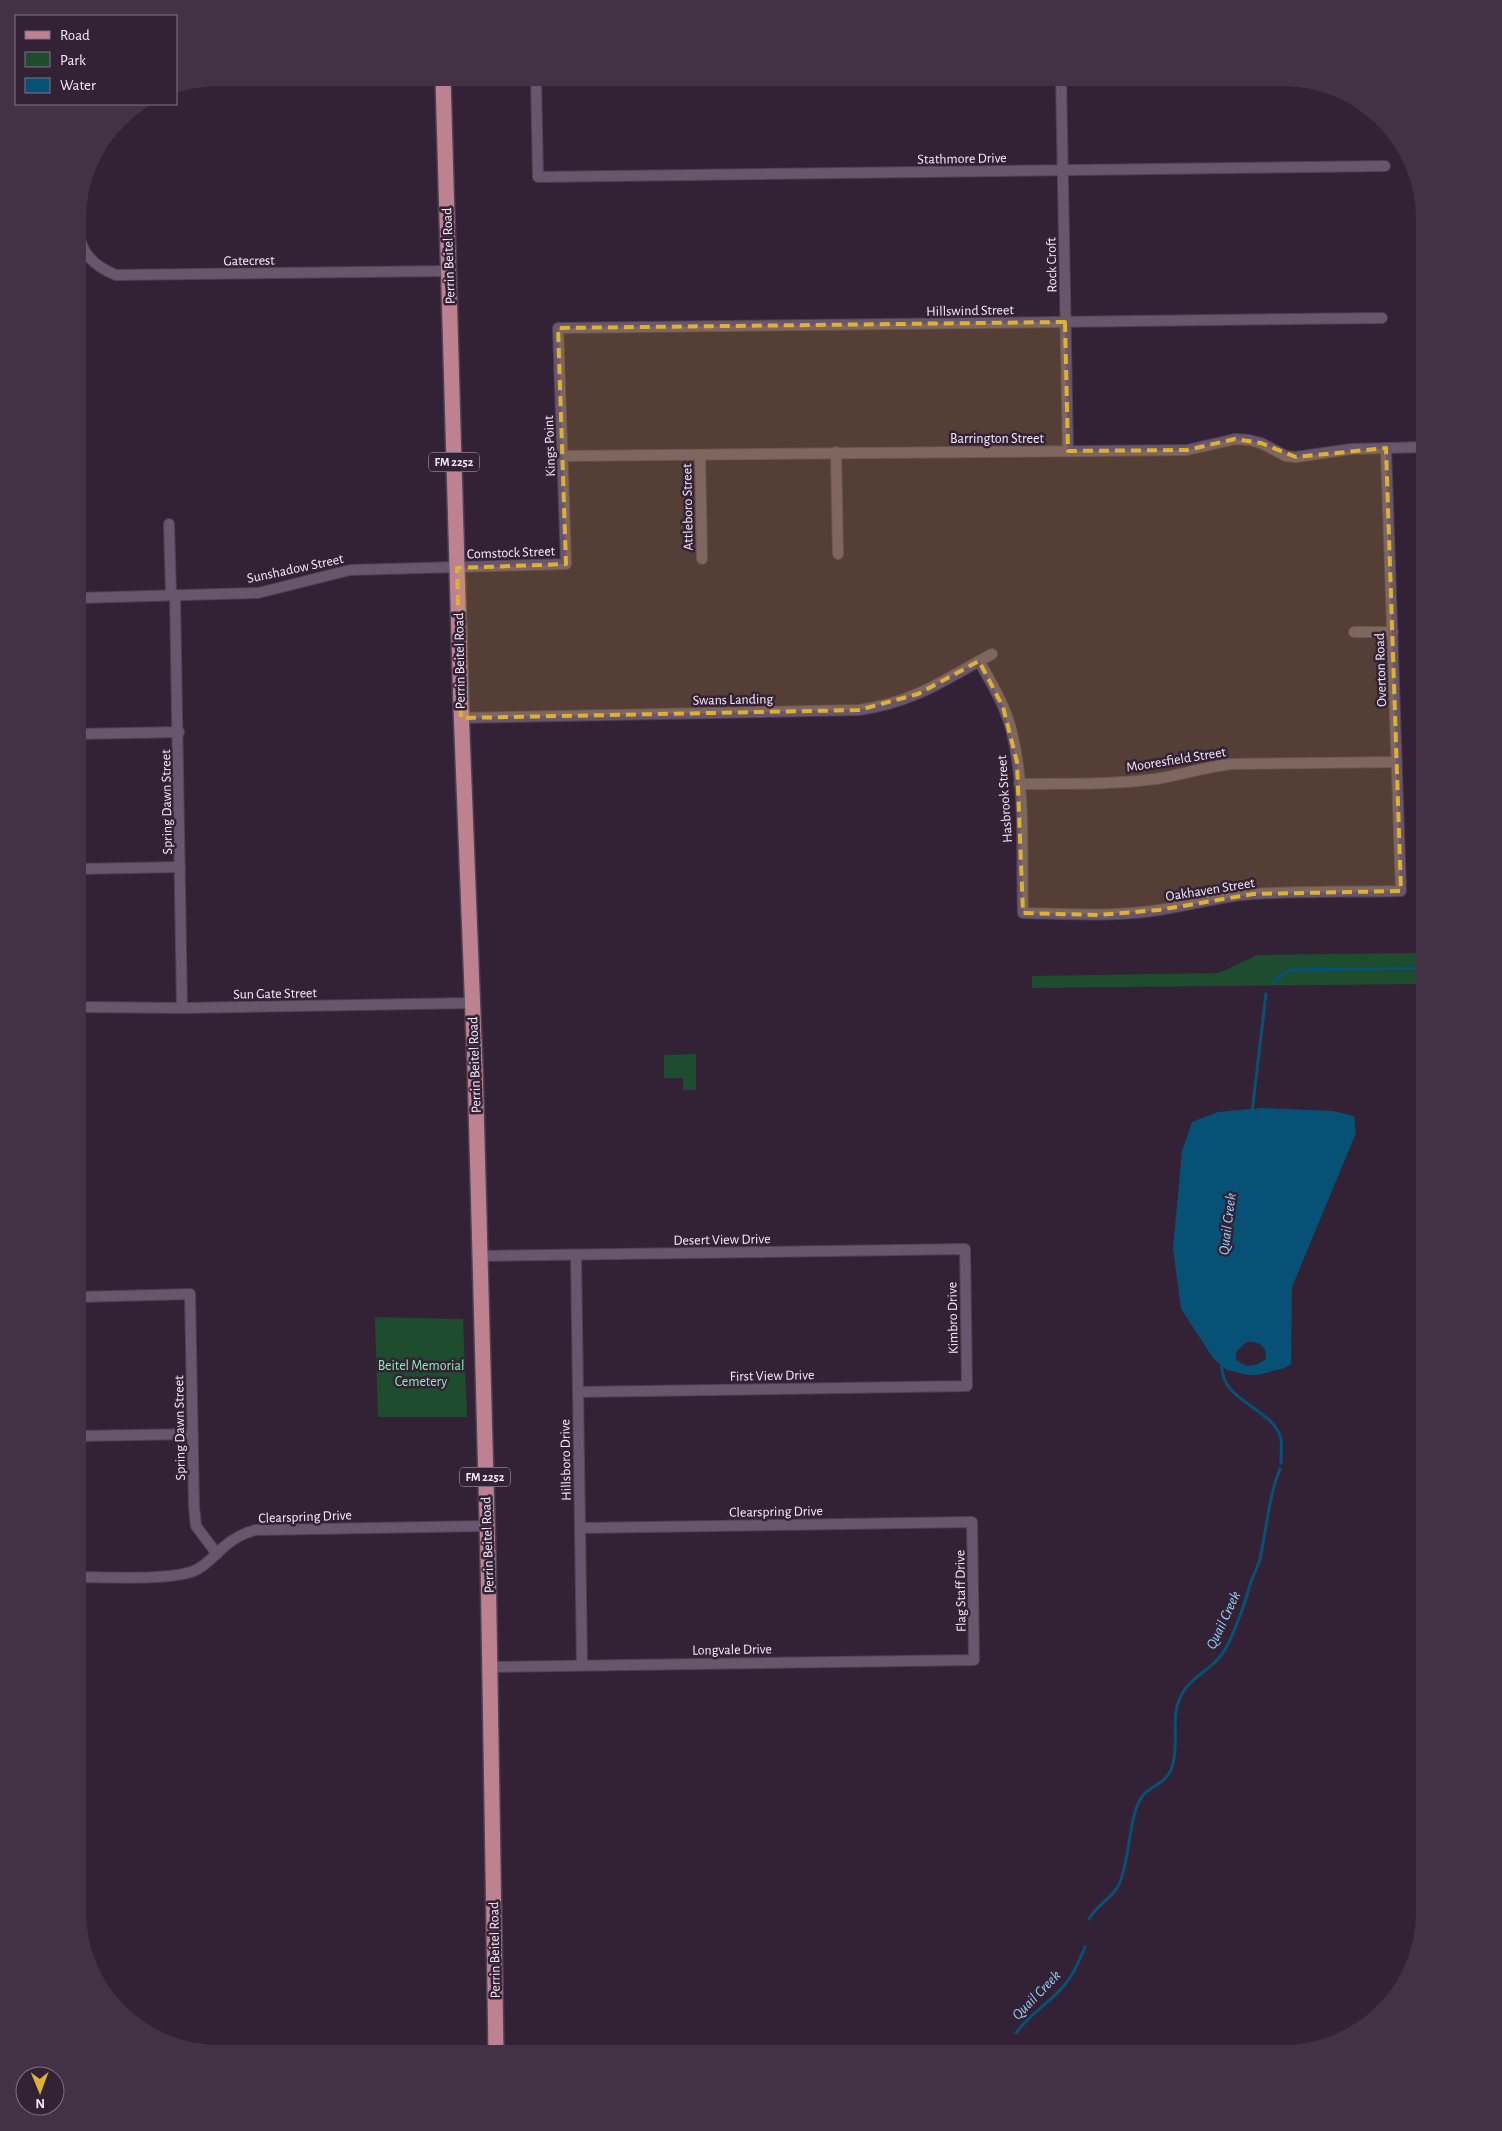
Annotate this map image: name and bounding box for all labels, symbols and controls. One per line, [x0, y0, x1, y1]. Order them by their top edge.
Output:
legend [15, 15, 178, 105]
text: Road [60, 28, 90, 43]
text: Park [60, 53, 86, 68]
text: Water [60, 78, 96, 93]
street label: Stathmore Drive [917, 151, 1007, 167]
street label: Perrin Beitel Road [440, 207, 458, 305]
street label: Rock Croft [1045, 237, 1059, 293]
street label: Gatecrest [223, 254, 275, 268]
street label: Hillswind Street [926, 303, 1014, 319]
street label: Kings Point [542, 415, 558, 477]
street label: Barrington Street [950, 432, 1044, 446]
road number: FM 2252 [429, 452, 479, 472]
street label: Attleboro Street [680, 463, 696, 551]
street label: Comstock Street [467, 544, 556, 562]
street label: Sunshadow Street [246, 552, 345, 586]
street label: Perrin Beitel Road [452, 613, 468, 709]
street label: Overton Road [1373, 633, 1389, 707]
street label: Swans Landing [693, 692, 774, 708]
street label: Mooresfield Street [1125, 745, 1228, 775]
street label: Spring Dawn Street [159, 749, 175, 855]
street label: Hasbrook Street [995, 754, 1015, 843]
street label: Oakhaven Street [1165, 876, 1256, 904]
street label: Sun Gate Street [233, 986, 318, 1002]
street label: Perrin Beitel Road [466, 1016, 484, 1114]
water label: Quail Creek [1216, 1192, 1239, 1256]
street label: Desert View Drive [673, 1232, 771, 1248]
street label: Kimbro Drive [945, 1282, 961, 1354]
park label: Beitel Memorial Cemetery [378, 1359, 464, 1389]
street label: First View Drive [730, 1368, 814, 1384]
street label: Spring Dawn Street [172, 1375, 188, 1481]
street label: Hillsboro Drive [558, 1419, 574, 1501]
road number: FM 2252 [460, 1468, 510, 1486]
street label: Perrin Beitel Road [479, 1496, 497, 1594]
street label: Clearspring Drive [729, 1504, 823, 1520]
street label: Clearspring Drive [258, 1508, 352, 1526]
street label: Flag Staff Drive [953, 1550, 969, 1632]
water label: Quail Creek [1203, 1589, 1243, 1652]
street label: Longvale Drive [692, 1642, 772, 1658]
street label: Perrin Beitel Road [487, 1902, 503, 1998]
water label: Quail Creek [1009, 1968, 1063, 2023]
north arrow [15, 2066, 65, 2116]
text: N [35, 2096, 45, 2110]

